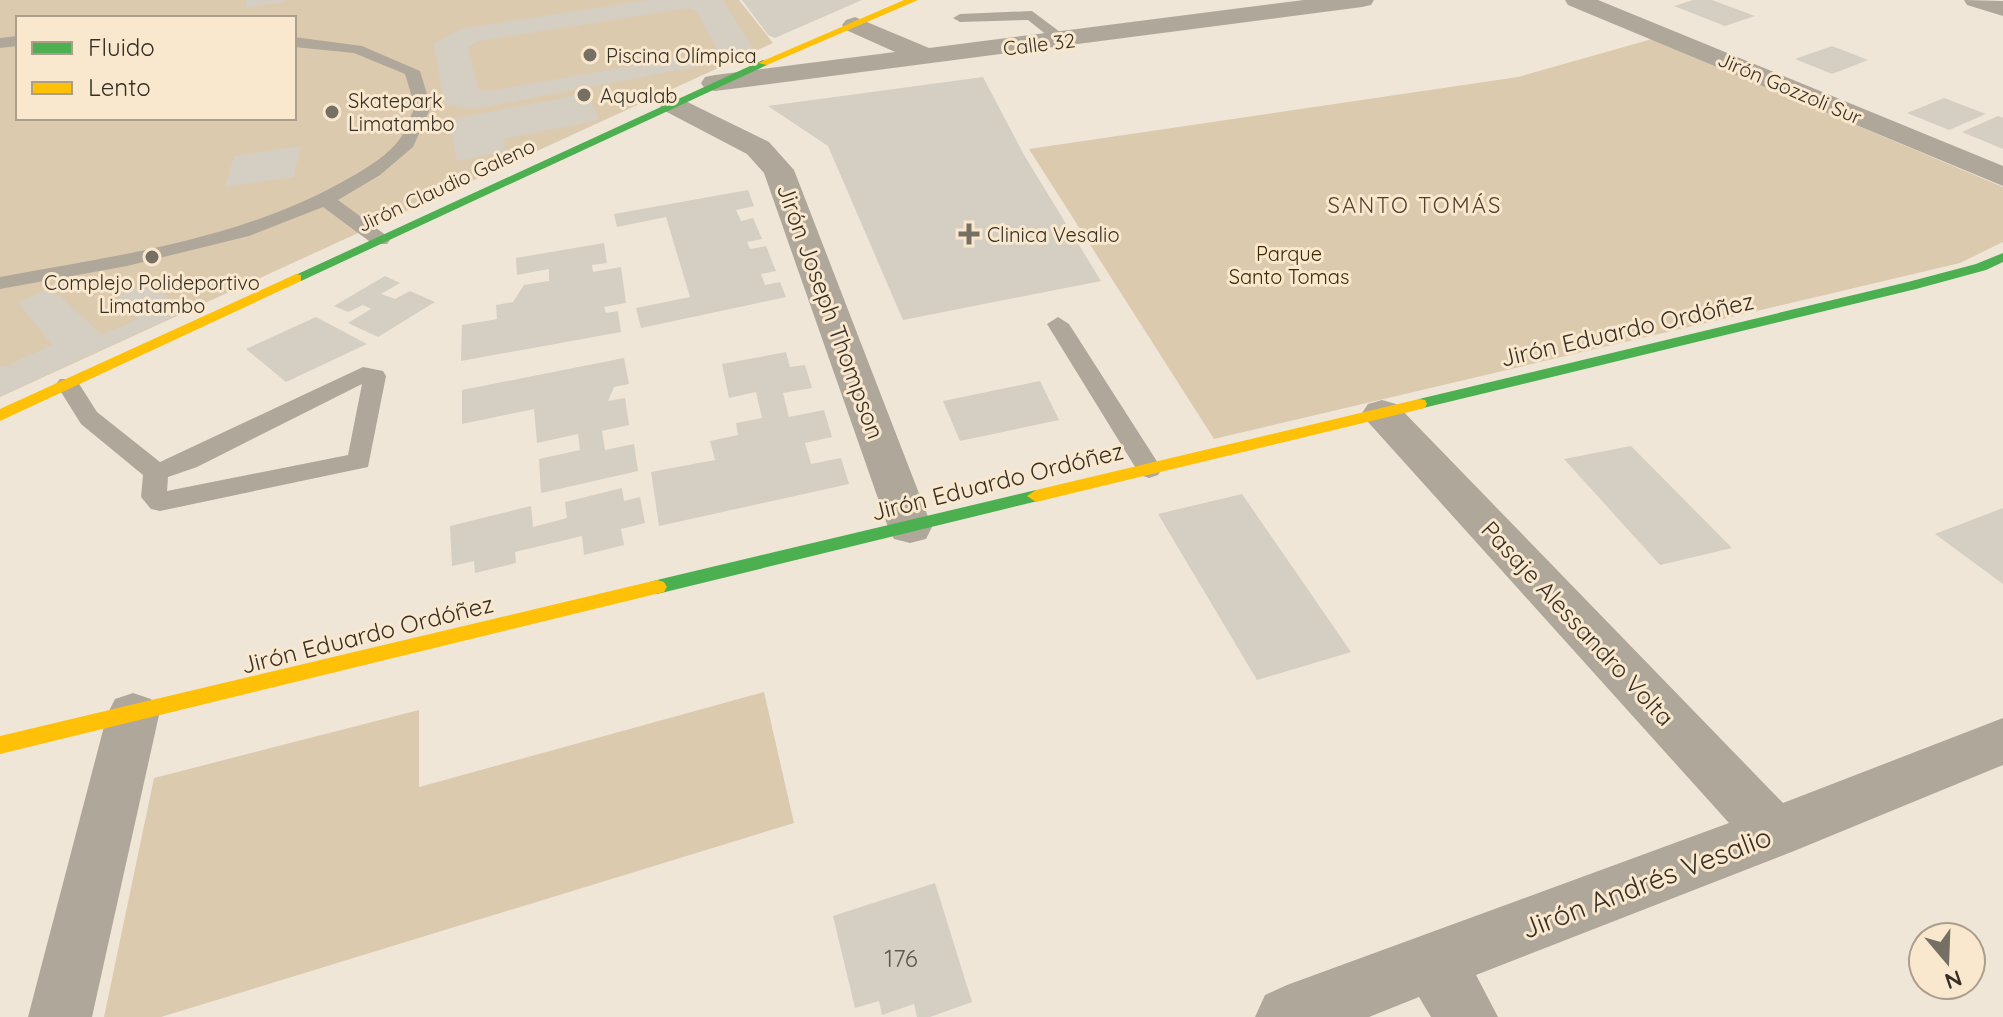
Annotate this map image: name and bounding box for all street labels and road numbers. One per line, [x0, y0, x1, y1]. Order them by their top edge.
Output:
street label: Calle 32 [1001, 27, 1077, 61]
street label: Jirón Gozzoli Sur [1714, 46, 1866, 130]
street label: Jirón Claudio Galeno [353, 133, 539, 237]
street label: Jirón Joseph Thompson [771, 179, 891, 443]
street label: Jirón Eduardo Ordóñez [1497, 285, 1757, 373]
street label: Jirón Eduardo Ordóñez [868, 435, 1126, 527]
street label: Pasaje Alessandro Volta [1475, 514, 1681, 732]
street label: Jirón Eduardo Ordóñez [238, 588, 496, 680]
street label: Jirón Andrés Vesalio [1516, 818, 1776, 946]

